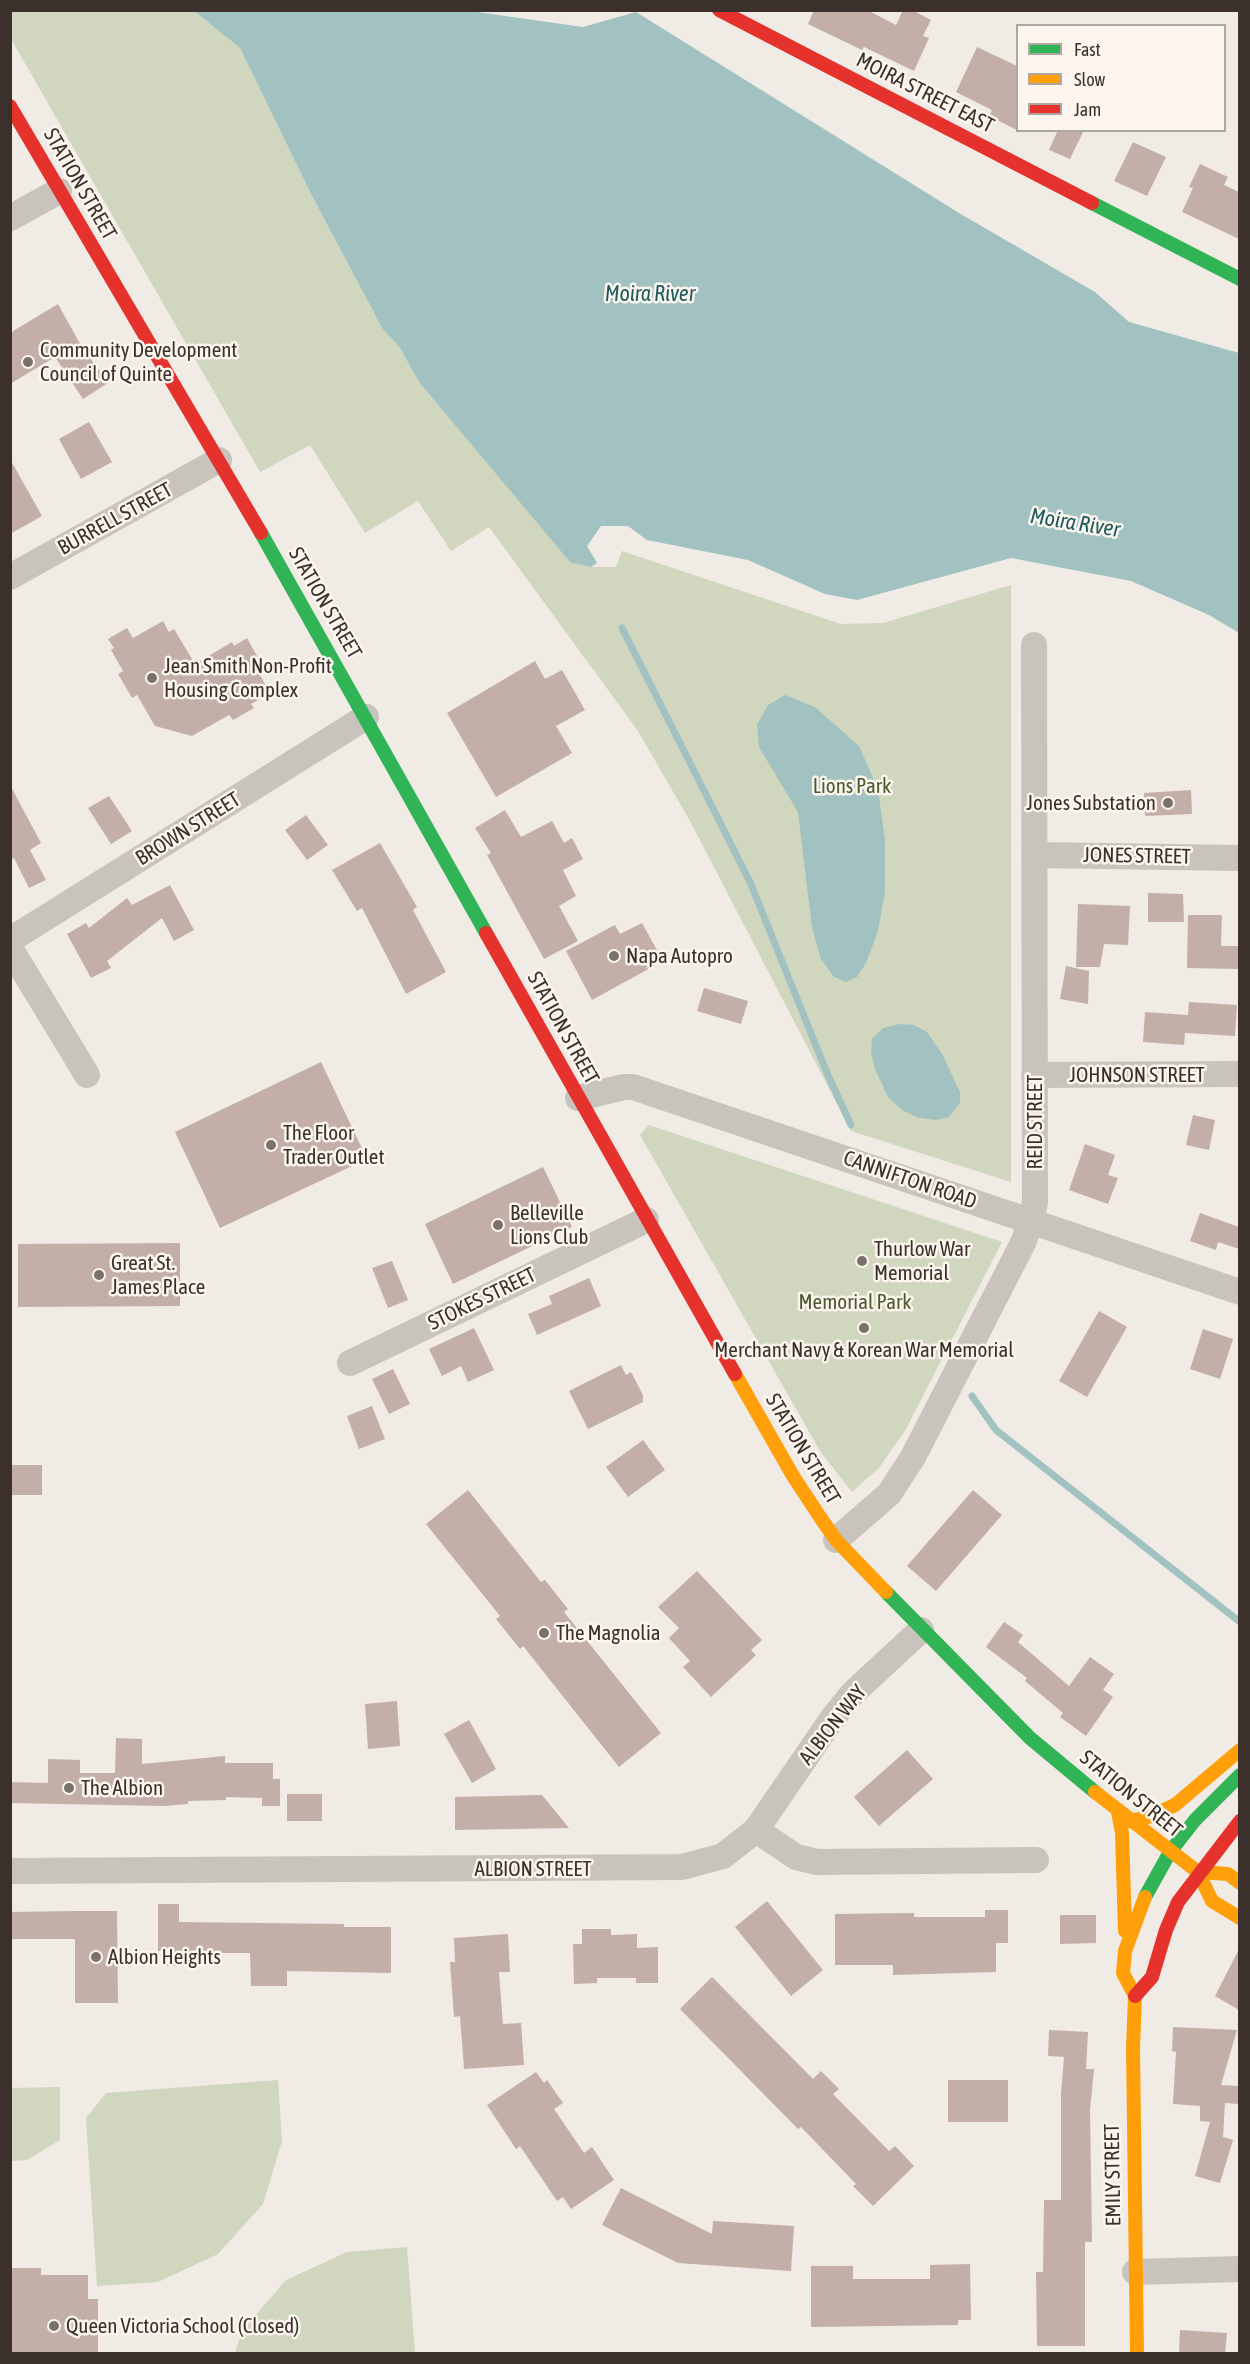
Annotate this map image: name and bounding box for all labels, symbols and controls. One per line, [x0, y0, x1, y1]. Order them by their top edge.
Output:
legend [1016, 24, 1226, 132]
text: Fast [1074, 39, 1101, 60]
street label: MOIRA STREET EAST [852, 47, 998, 139]
text: Slow [1074, 69, 1105, 90]
text: Jam [1074, 99, 1101, 120]
street label: STATION STREET [38, 124, 122, 244]
water label: Moira River [605, 281, 695, 307]
place label: Community Development Council of Quinte [40, 337, 237, 387]
marker: Community Development Council of Quinte [21, 355, 35, 369]
street label: BURRELL STREET [53, 477, 177, 561]
water label: Moira River [1028, 503, 1122, 543]
street label: STATION STREET [283, 543, 367, 663]
place label: Jean Smith Non-Profit Housing Complex [164, 653, 332, 703]
marker: Jean Smith Non-Profit Housing Complex [145, 671, 159, 685]
park label: Lions Park [813, 773, 891, 799]
street label: BROWN STREET [131, 787, 245, 871]
place label: Jones Substation [1026, 790, 1156, 816]
marker: Jones Substation [1161, 796, 1175, 810]
street label: JONES STREET [1083, 842, 1191, 870]
place label: Napa Autopro [626, 943, 733, 969]
marker: Napa Autopro [607, 949, 621, 963]
street label: STATION STREET [522, 967, 604, 1089]
street label: JOHNSON STREET [1069, 1062, 1205, 1088]
street label: REID STREET [1022, 1074, 1048, 1170]
place label: The Floor Trader Outlet [283, 1120, 384, 1170]
marker: The Floor Trader Outlet [264, 1138, 278, 1152]
street label: CANNIFTON ROAD [840, 1145, 980, 1215]
place label: Belleville Lions Club [510, 1200, 588, 1250]
marker: Belleville Lions Club [491, 1218, 505, 1232]
place label: Thurlow War Memorial [874, 1236, 970, 1286]
place label: Great St. James Place [111, 1250, 205, 1300]
marker: Thurlow War Memorial [855, 1254, 869, 1268]
street label: STOKES STREET [424, 1262, 540, 1336]
marker: Great St. James Place [92, 1268, 106, 1282]
park label: Memorial Park [799, 1289, 911, 1315]
marker: Merchant Navy & Korean War Memorial [857, 1321, 871, 1335]
place label: Merchant Navy & Korean War Memorial [714, 1337, 1014, 1363]
street label: STATION STREET [760, 1389, 846, 1509]
place label: The Magnolia [556, 1620, 660, 1646]
marker: The Magnolia [537, 1626, 551, 1640]
street label: ALBION WAY [794, 1680, 872, 1770]
street label: STATION STREET [1075, 1745, 1187, 1843]
place label: The Albion [81, 1775, 163, 1801]
marker: The Albion [62, 1781, 76, 1795]
street label: ALBION STREET [475, 1856, 591, 1882]
place label: Albion Heights [108, 1944, 221, 1970]
marker: Albion Heights [89, 1950, 103, 1964]
street label: EMILY STREET [1100, 2123, 1126, 2227]
place label: Queen Victoria School (Closed) [66, 2313, 299, 2339]
marker: Queen Victoria School (Closed) [47, 2319, 61, 2333]

